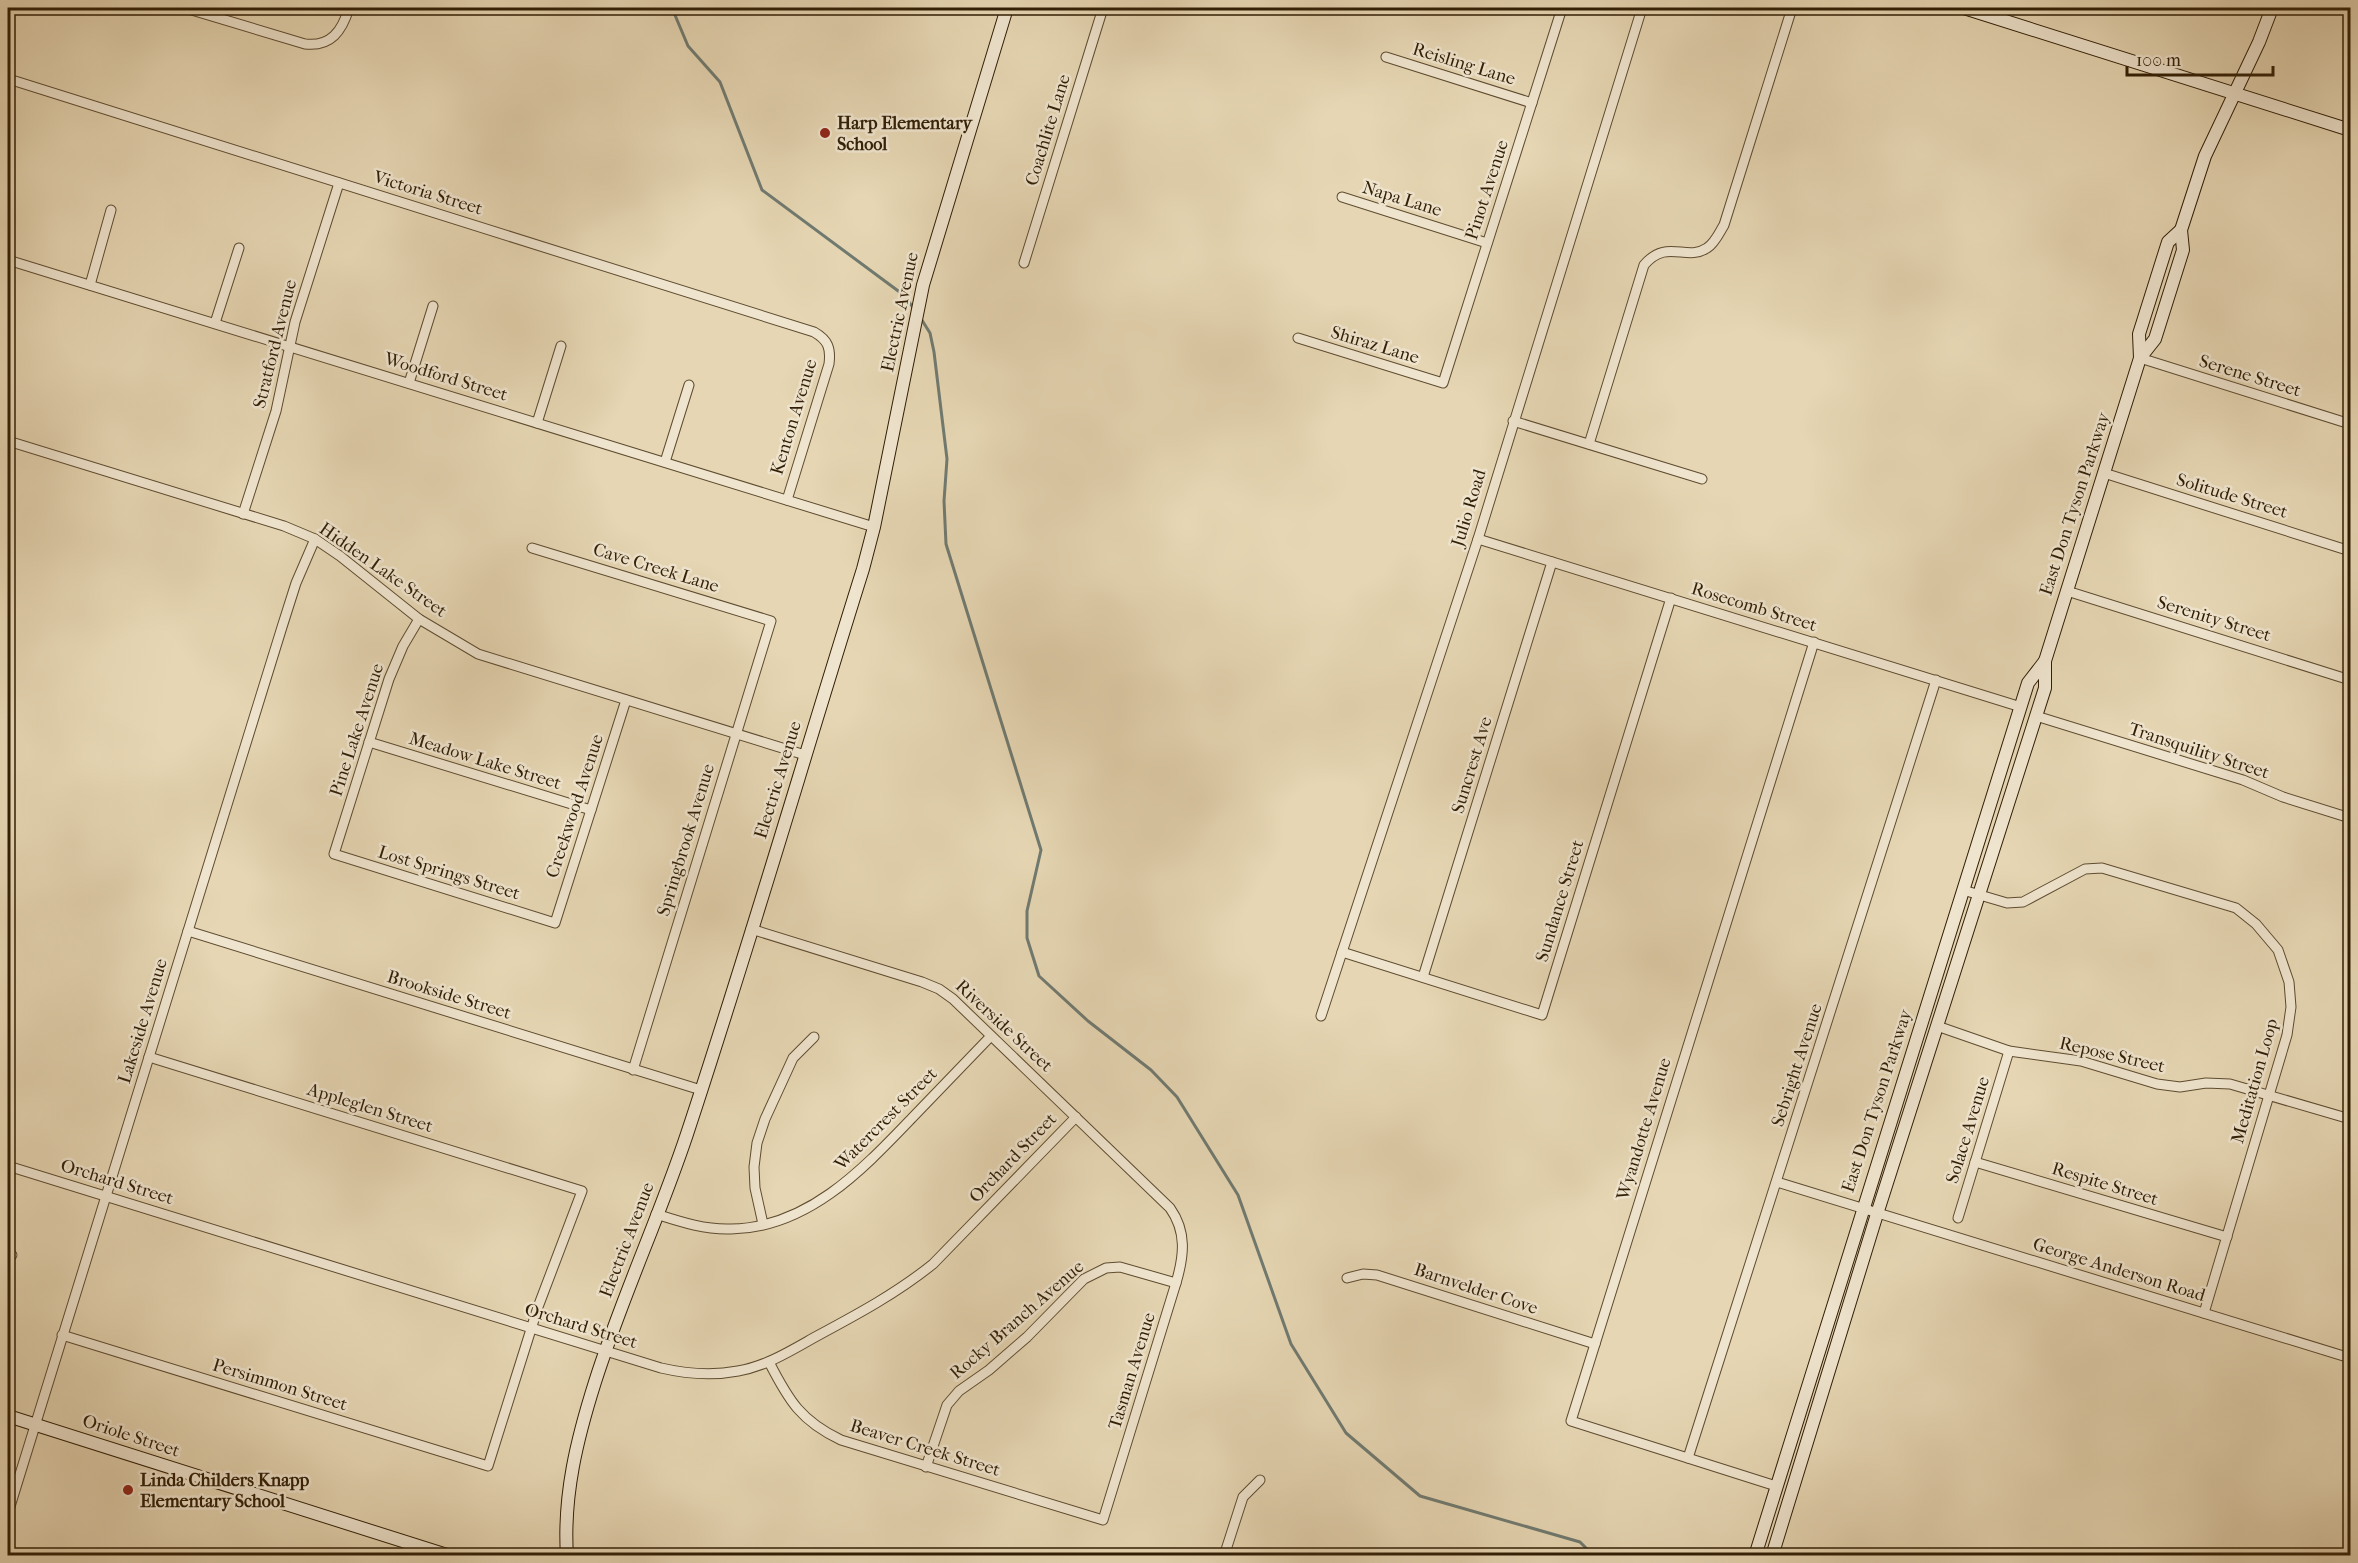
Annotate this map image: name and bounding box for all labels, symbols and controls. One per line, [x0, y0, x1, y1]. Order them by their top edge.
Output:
street label: Reisling Lane [1410, 38, 1518, 90]
scale bar [2127, 39, 2272, 77]
text: 100 m [2136, 50, 2181, 71]
street label: Coachlite Lane [1021, 72, 1075, 188]
place label: Harp Elementary School [837, 113, 974, 155]
marker: Harp Elementary School [818, 126, 832, 140]
street label: Pinot Avenue [1461, 137, 1513, 243]
street label: Victoria Street [370, 166, 486, 220]
street label: Napa Lane [1360, 177, 1444, 221]
street label: Electric Avenue [877, 250, 923, 374]
street label: Stratford Avenue [249, 277, 301, 411]
street label: Shiraz Lane [1328, 322, 1422, 368]
street label: Woodford Street [381, 348, 511, 406]
street label: Serene Street [2197, 351, 2304, 402]
street label: Kenton Avenue [766, 357, 822, 477]
street label: East Don Tyson Parkway [2035, 408, 2115, 598]
street label: Julio Road [1447, 467, 1491, 551]
street label: Solitude Street [2174, 469, 2291, 523]
street label: Hidden Lake Street [315, 518, 451, 622]
street label: Cave Creek Lane [591, 539, 722, 597]
street label: Rosecomb Street [1689, 578, 1820, 636]
street label: Serenity Street [2155, 592, 2274, 646]
street label: Pine Lake Avenue [326, 661, 388, 799]
street label: Suncrest Ave [1447, 714, 1497, 816]
street label: Transquility Street [2126, 718, 2272, 784]
street label: Electric Avenue [750, 719, 806, 841]
street label: Meadow Lake Street [406, 728, 564, 794]
street label: Creekwood Avenue [542, 731, 608, 880]
street label: Springbrook Avenue [653, 761, 719, 919]
street label: Sundance Street [1531, 837, 1589, 965]
street label: Lost Springs Street [376, 841, 523, 905]
street label: Lakeside Avenue [114, 956, 172, 1086]
street label: Brookside Street [384, 966, 514, 1024]
street label: Riverside Street [951, 976, 1057, 1077]
street label: Sebright Avenue [1767, 1001, 1827, 1129]
street label: East Don Tyson Parkway [1837, 1005, 1917, 1195]
street label: Meditation Loop [2227, 1016, 2283, 1146]
street label: Repose Street [2057, 1033, 2167, 1077]
street label: Wyandotte Avenue [1612, 1055, 1676, 1204]
street label: Watercrest Street [830, 1063, 942, 1175]
street label: Solace Avenue [1942, 1074, 1994, 1186]
street label: Appleglen Street [304, 1079, 436, 1137]
street label: Orchard Street [965, 1108, 1061, 1207]
street label: Orchard Street [58, 1155, 176, 1209]
street label: Respite Street [2049, 1158, 2161, 1210]
street label: Electric Avenue [595, 1179, 659, 1301]
street label: George Anderson Road [2030, 1234, 2208, 1306]
street label: Rocky Branch Avenue [946, 1256, 1088, 1384]
street label: Barnvelder Cove [1411, 1259, 1541, 1319]
street label: Orchard Street [522, 1299, 640, 1353]
street label: Tasman Avenue [1104, 1310, 1160, 1432]
street label: Persimmon Street [210, 1355, 350, 1416]
street label: Oriole Street [80, 1410, 183, 1462]
street label: Beaver Creek Street [847, 1415, 1003, 1481]
place label: Linda Childers Knapp Elementary School [140, 1470, 309, 1512]
marker: Linda Childers Knapp Elementary School [121, 1483, 135, 1497]

